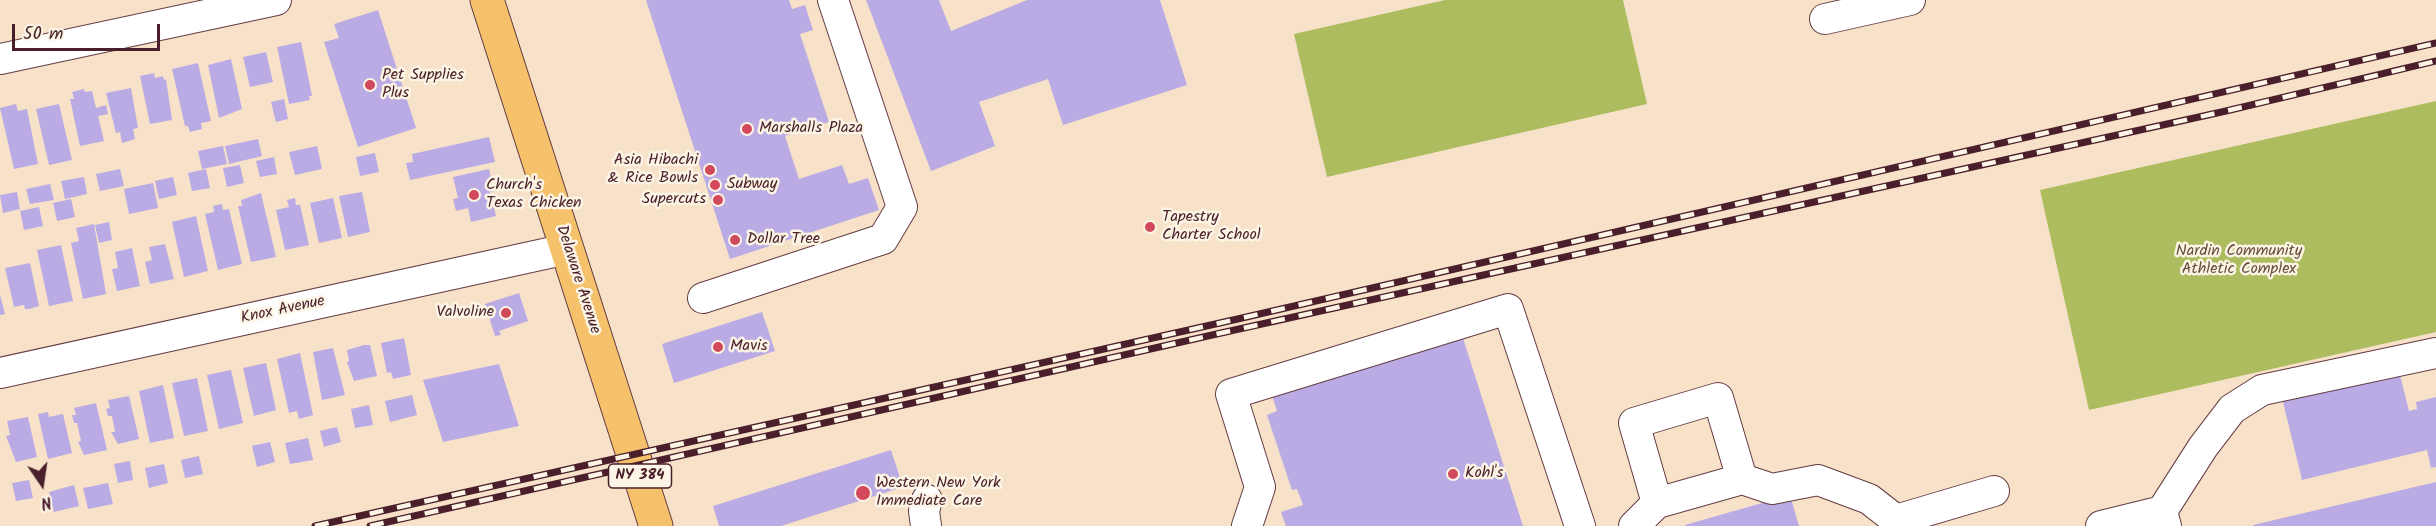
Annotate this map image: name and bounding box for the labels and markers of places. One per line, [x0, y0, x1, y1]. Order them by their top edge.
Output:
place label: Pet Supplies Plus [382, 66, 464, 104]
marker: Pet Supplies Plus [363, 78, 377, 92]
place label: Marshalls Plaza [759, 119, 863, 139]
marker: Marshalls Plaza [740, 122, 754, 136]
place label: Asia Hibachi & Rice Bowls [607, 151, 698, 189]
marker: Asia Hibachi & Rice Bowls [703, 163, 717, 177]
place label: Subway [727, 175, 777, 195]
place label: Church's Texas Chicken [486, 176, 582, 214]
marker: Subway [708, 178, 722, 192]
marker: Church's Texas Chicken [467, 188, 481, 202]
place label: Supercuts [642, 190, 706, 210]
marker: Supercuts [711, 193, 725, 207]
place label: Tapestry Charter School [1162, 208, 1261, 246]
marker: Tapestry Charter School [1143, 220, 1157, 234]
place label: Dollar Tree [747, 230, 820, 250]
marker: Dollar Tree [728, 233, 742, 247]
place label: Valvoline [437, 303, 494, 323]
marker: Valvoline [499, 306, 513, 320]
place label: Mavis [730, 337, 768, 357]
marker: Mavis [711, 340, 725, 354]
place label: Kohl's [1465, 464, 1503, 484]
marker: Kohl's [1446, 467, 1460, 481]
place label: Western New York Immediate Care [876, 474, 1001, 512]
marker: Western New York Immediate Care [854, 484, 872, 502]

